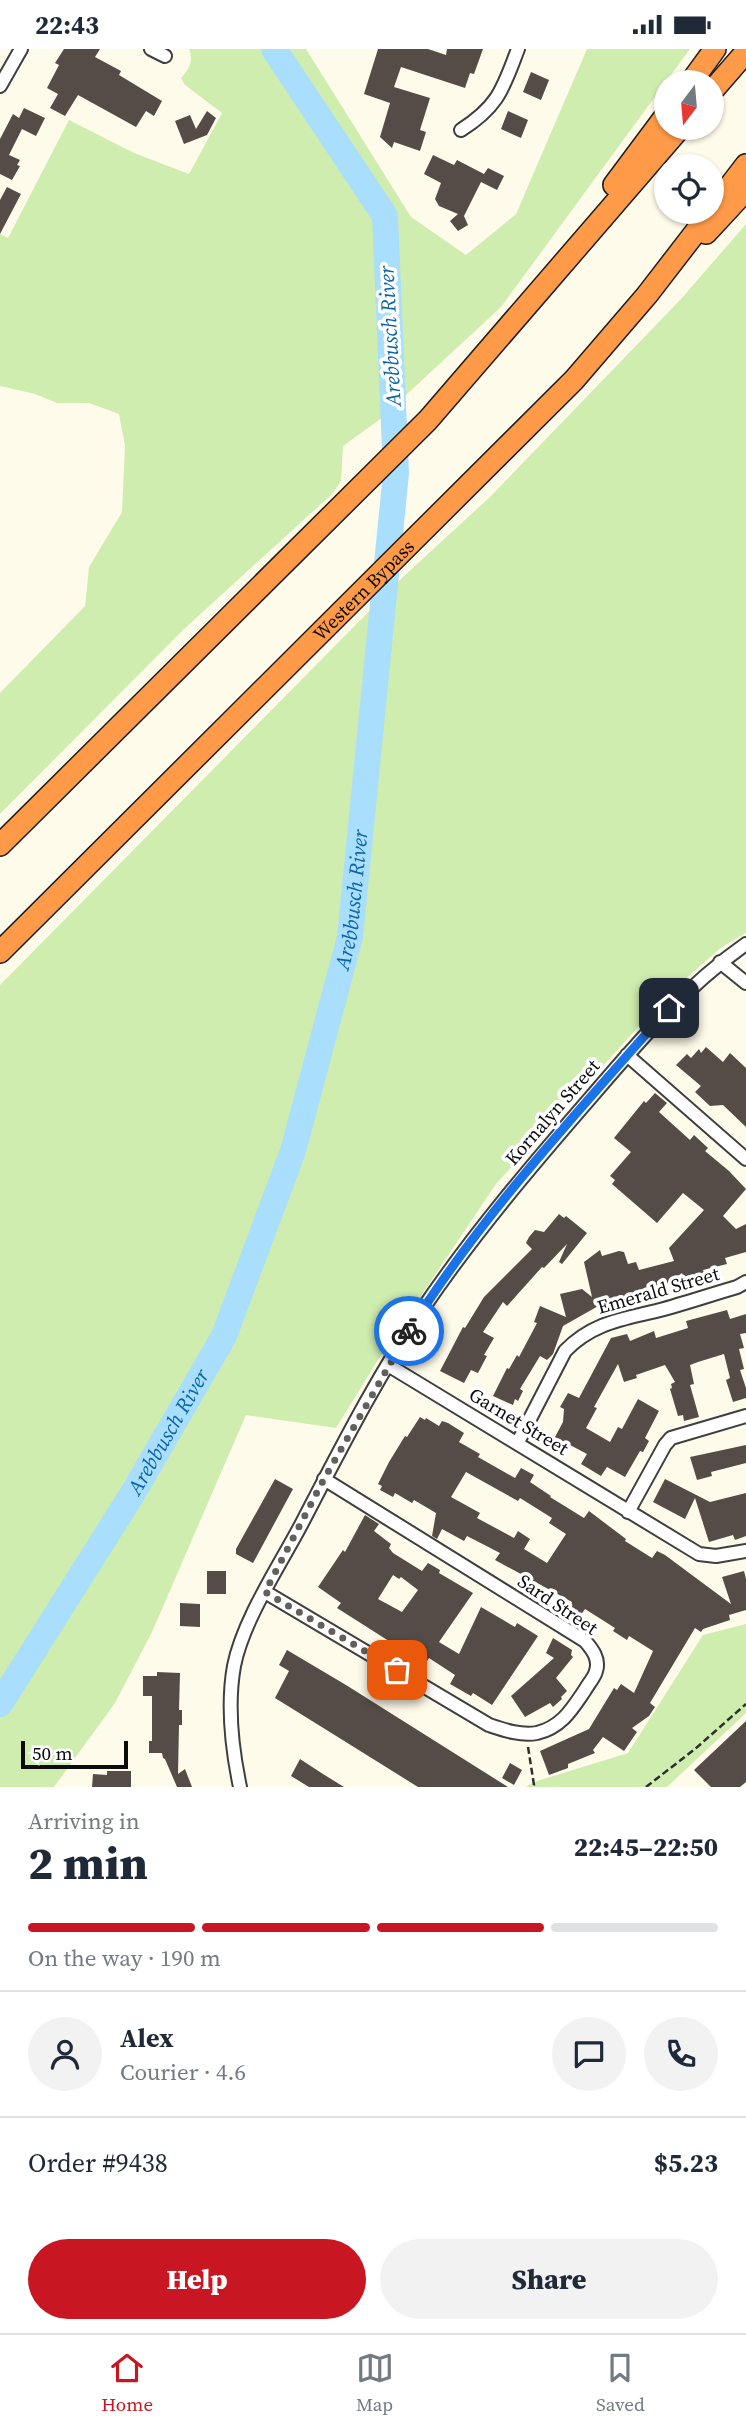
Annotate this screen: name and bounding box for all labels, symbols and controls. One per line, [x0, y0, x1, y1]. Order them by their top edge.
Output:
text: 22:43 [35, 7, 99, 43]
north arrow [654, 70, 724, 140]
map controls [654, 70, 724, 224]
button: locate [654, 154, 724, 224]
water label: Arebbusch River [371, 264, 408, 408]
street label: Western Bypass [307, 534, 420, 646]
water label: Arebbusch River [327, 828, 375, 974]
pin [639, 978, 699, 1038]
icon: home [650, 989, 688, 1027]
street label: Kornalyn Street [499, 1053, 606, 1170]
street label: Emerald Street [594, 1260, 723, 1320]
courier [374, 1296, 444, 1366]
icon: bike [390, 1312, 428, 1350]
water label: Arebbusch River [120, 1363, 216, 1501]
street label: Garnet Street [465, 1381, 574, 1461]
street label: Sard Street [513, 1568, 604, 1641]
pin [367, 1640, 427, 1700]
icon: bag [378, 1651, 416, 1689]
scale bar [21, 1738, 128, 1770]
text: 50 m [32, 1740, 73, 1766]
text: Arriving in [28, 1805, 140, 1837]
text: 22:45–22:50 [574, 1829, 718, 1865]
text: 2 min [28, 1831, 148, 1894]
text: On the way · 190 m [28, 1942, 221, 1974]
button: person [28, 2017, 102, 2091]
button: chat [552, 2017, 626, 2091]
button: phone [644, 2017, 718, 2091]
text: Alex [120, 2020, 174, 2056]
text: Courier · 4.6 [120, 2056, 246, 2088]
text: Order #9438 [28, 2145, 168, 2181]
text: $5.23 [654, 2145, 718, 2181]
button: Help [28, 2239, 366, 2319]
button: Share [380, 2239, 718, 2319]
tab: Home [101, 2349, 153, 2417]
tab: Map [356, 2349, 394, 2417]
tab: Saved [596, 2349, 645, 2417]

